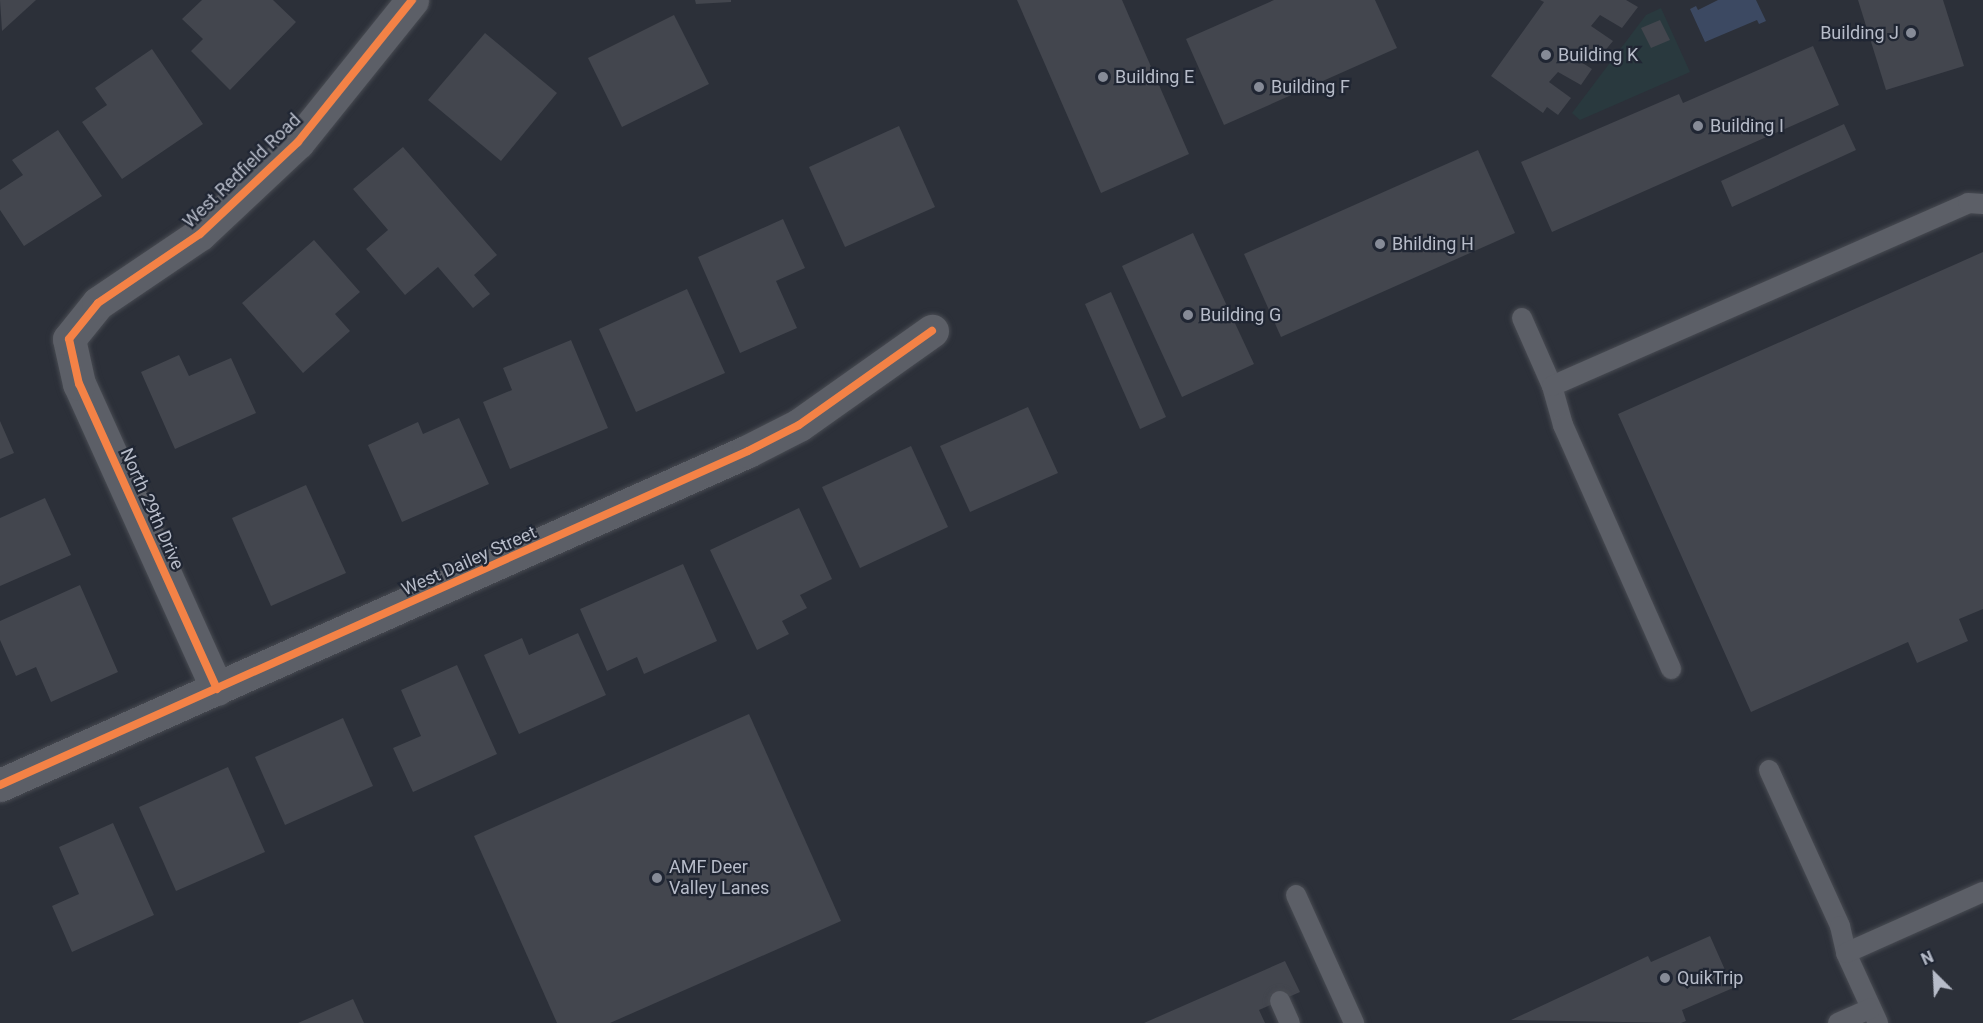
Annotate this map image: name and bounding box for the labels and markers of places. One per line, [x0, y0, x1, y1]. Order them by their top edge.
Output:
place label: Building J [1820, 22, 1899, 44]
marker: Building J [1904, 26, 1918, 40]
place label: Building K [1558, 44, 1638, 66]
marker: Building K [1539, 48, 1553, 62]
place label: Building E [1115, 66, 1194, 88]
marker: Building E [1096, 70, 1110, 84]
place label: Building F [1271, 76, 1350, 98]
marker: Building F [1252, 80, 1266, 94]
place label: Building I [1710, 115, 1784, 137]
marker: Building I [1691, 119, 1705, 133]
place label: Bhilding H [1392, 233, 1474, 255]
marker: Bhilding H [1373, 237, 1387, 251]
place label: Building G [1200, 304, 1281, 326]
marker: Building G [1181, 308, 1195, 322]
place label: AMF Deer Valley Lanes [669, 857, 769, 900]
marker: AMF Deer Valley Lanes [650, 871, 664, 885]
place label: QuikTrip [1677, 967, 1743, 989]
marker: QuikTrip [1658, 971, 1672, 985]

